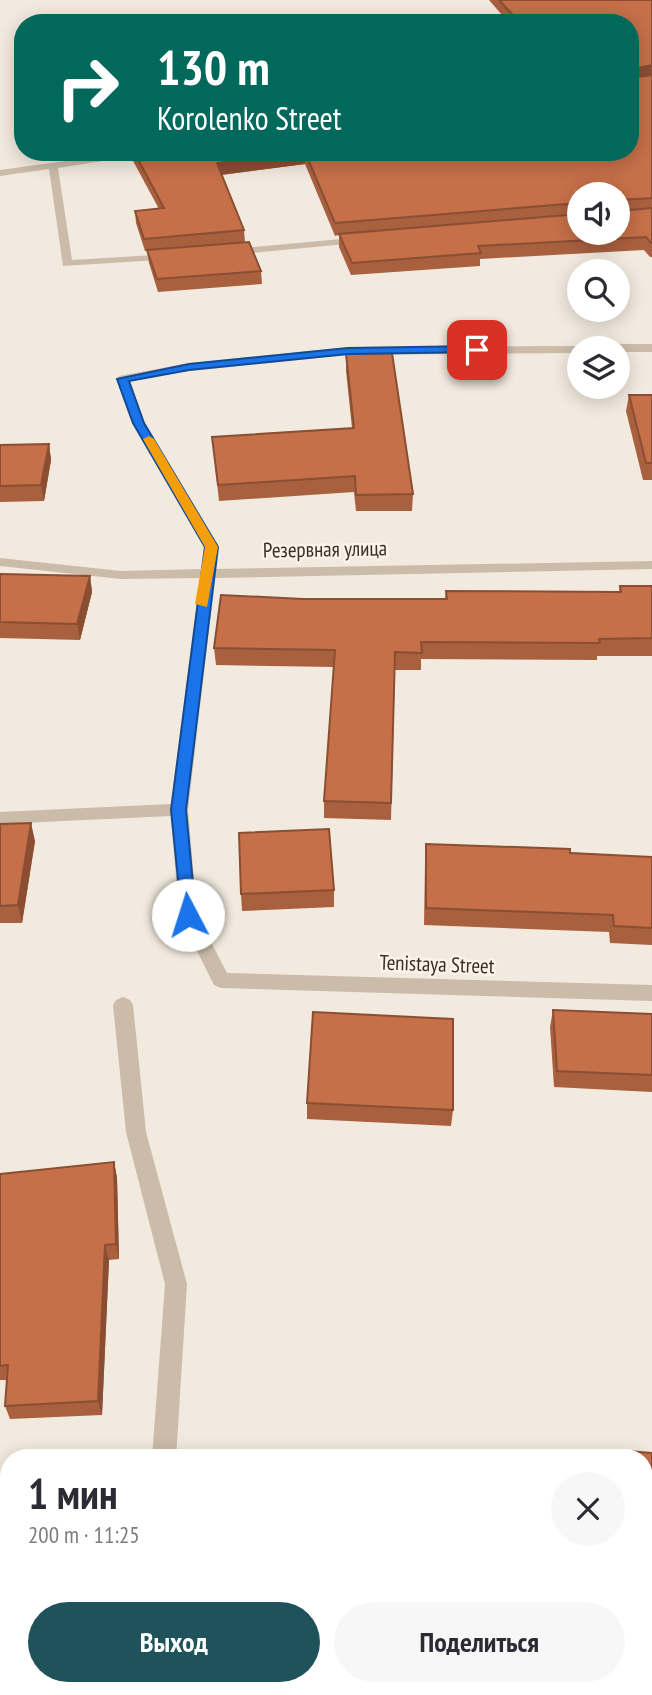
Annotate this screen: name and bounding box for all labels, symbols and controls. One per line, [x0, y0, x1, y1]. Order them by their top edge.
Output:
text: 130 m [157, 35, 270, 99]
icon: right [42, 42, 133, 133]
text: Korolenko Street [157, 97, 342, 139]
map controls [567, 182, 630, 399]
button: sound [567, 182, 630, 245]
button: search [567, 259, 630, 322]
pin [447, 320, 507, 380]
icon: arrive [458, 331, 496, 369]
button: layers [567, 336, 630, 399]
street label: Резервная улица [263, 534, 387, 564]
position arrow [151, 878, 225, 952]
street label: Tenistaya Street [379, 948, 495, 980]
text: 1 мин [28, 1466, 118, 1521]
button: close [551, 1472, 625, 1546]
text: 200 m · 11:25 [28, 1520, 140, 1549]
button: Выход [28, 1602, 320, 1682]
button: Поделиться [334, 1602, 625, 1682]

